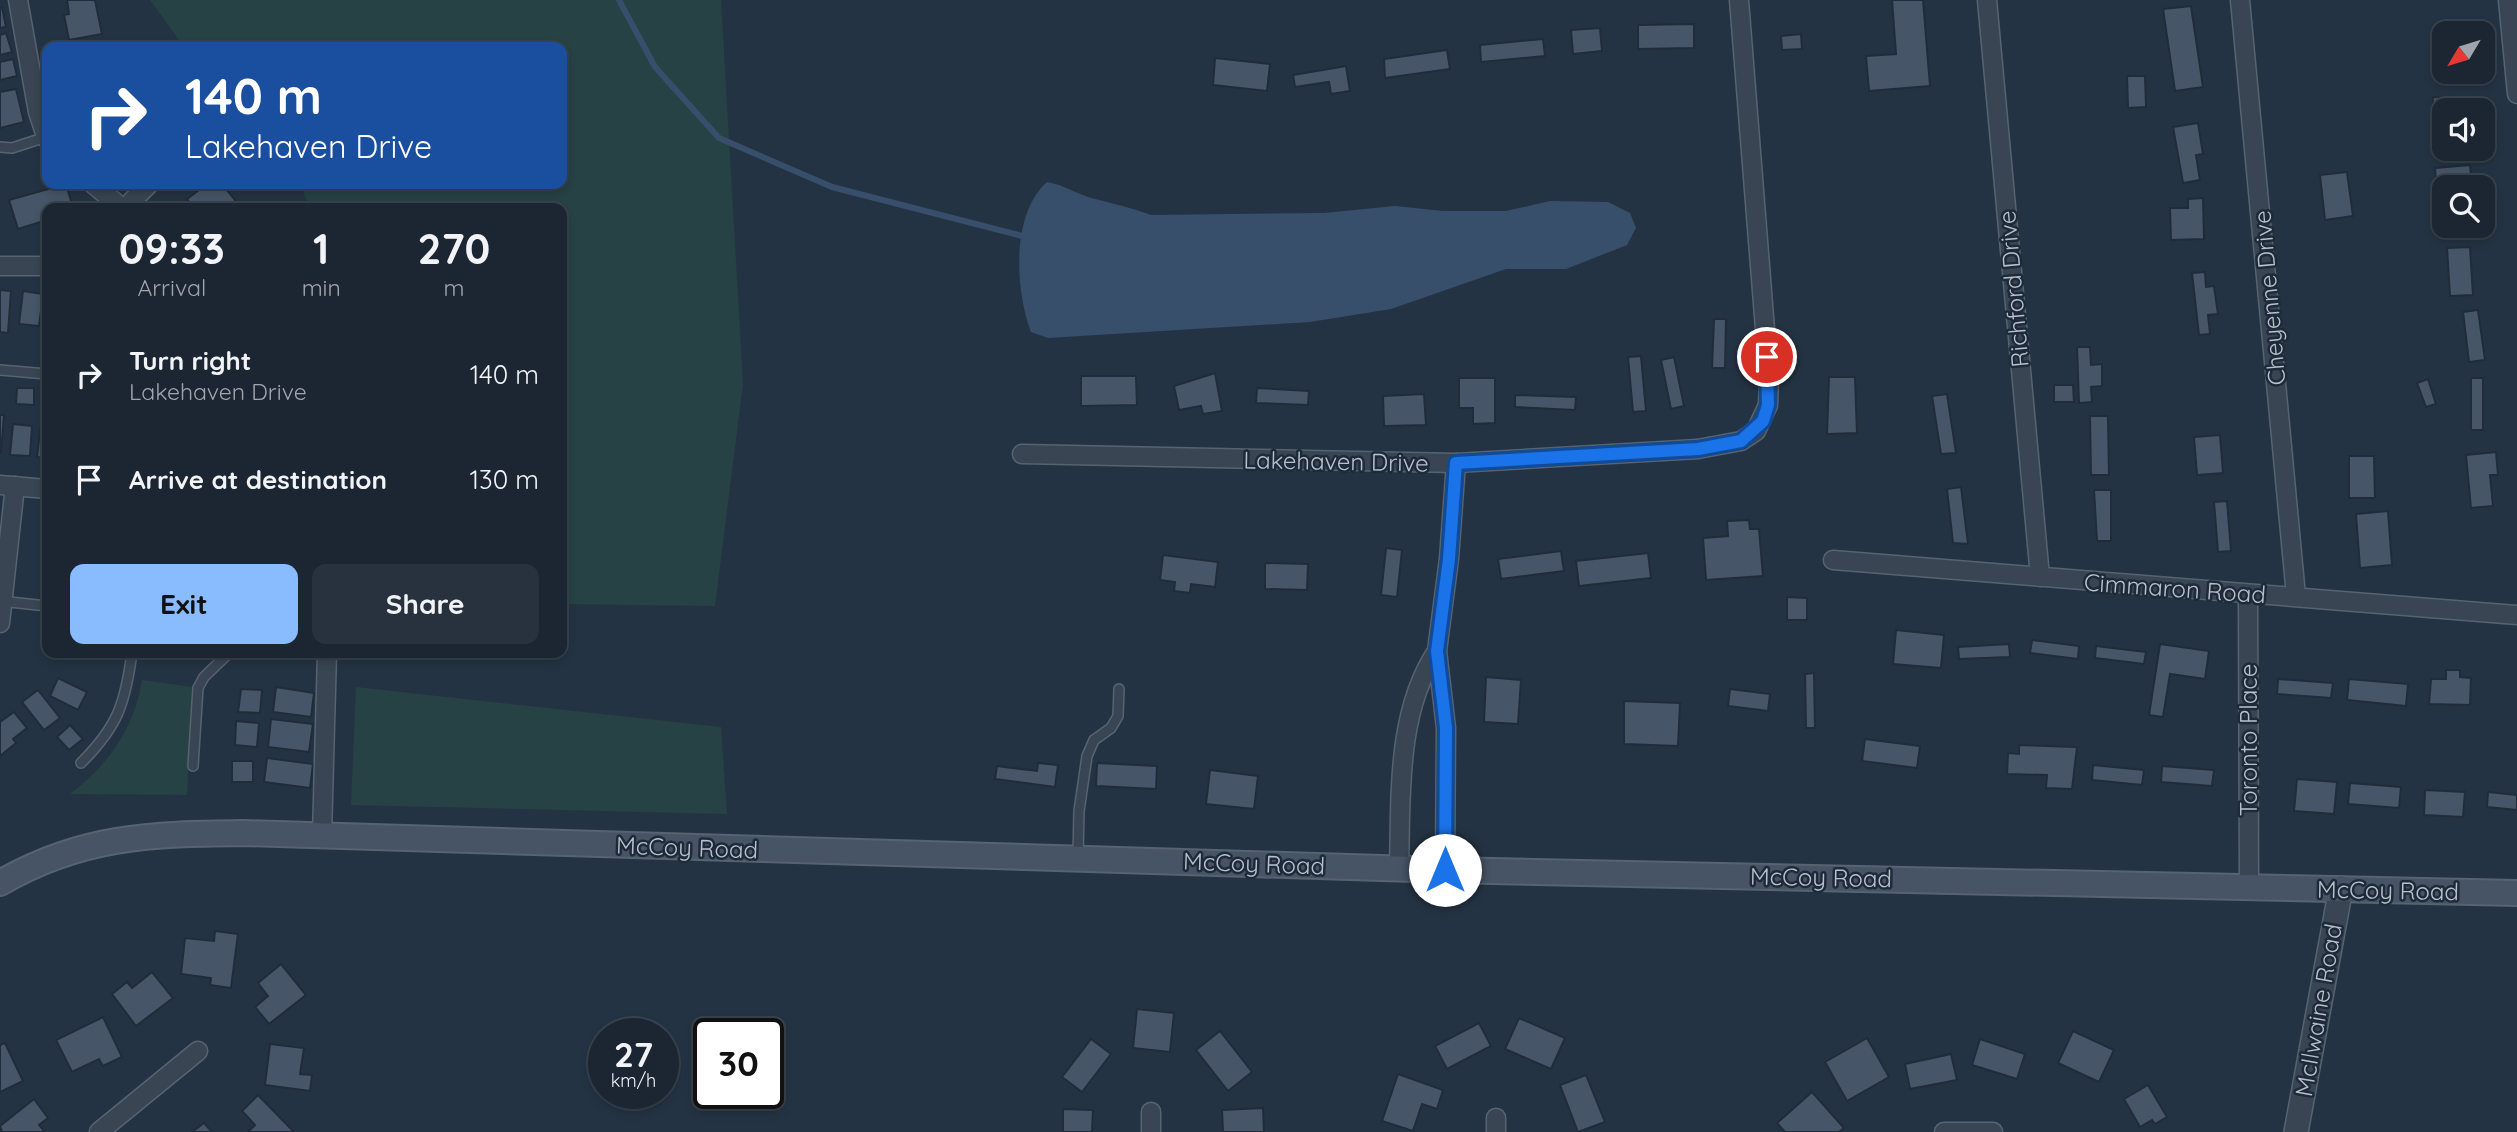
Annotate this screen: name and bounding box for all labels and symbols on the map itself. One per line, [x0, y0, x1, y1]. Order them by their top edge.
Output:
north arrow [2432, 21, 2496, 84]
street label: Richford Drive [1991, 209, 2035, 369]
street label: Cheyenne Drive [2246, 209, 2292, 387]
pin [1737, 327, 1797, 387]
street label: Lakehaven Drive [1243, 444, 1429, 478]
street label: Cimmaron Road [2083, 567, 2267, 609]
street label: Toronto Place [2233, 664, 2263, 816]
street label: McCoy Road [615, 830, 759, 864]
position arrow [1408, 833, 1482, 907]
street label: McCoy Road [1182, 846, 1326, 880]
street label: McCoy Road [1750, 861, 1892, 893]
street label: McCoy Road [2317, 874, 2459, 906]
street label: McIlwaine Road [2288, 921, 2348, 1099]
speed limit sign: 30 [693, 1018, 784, 1109]

